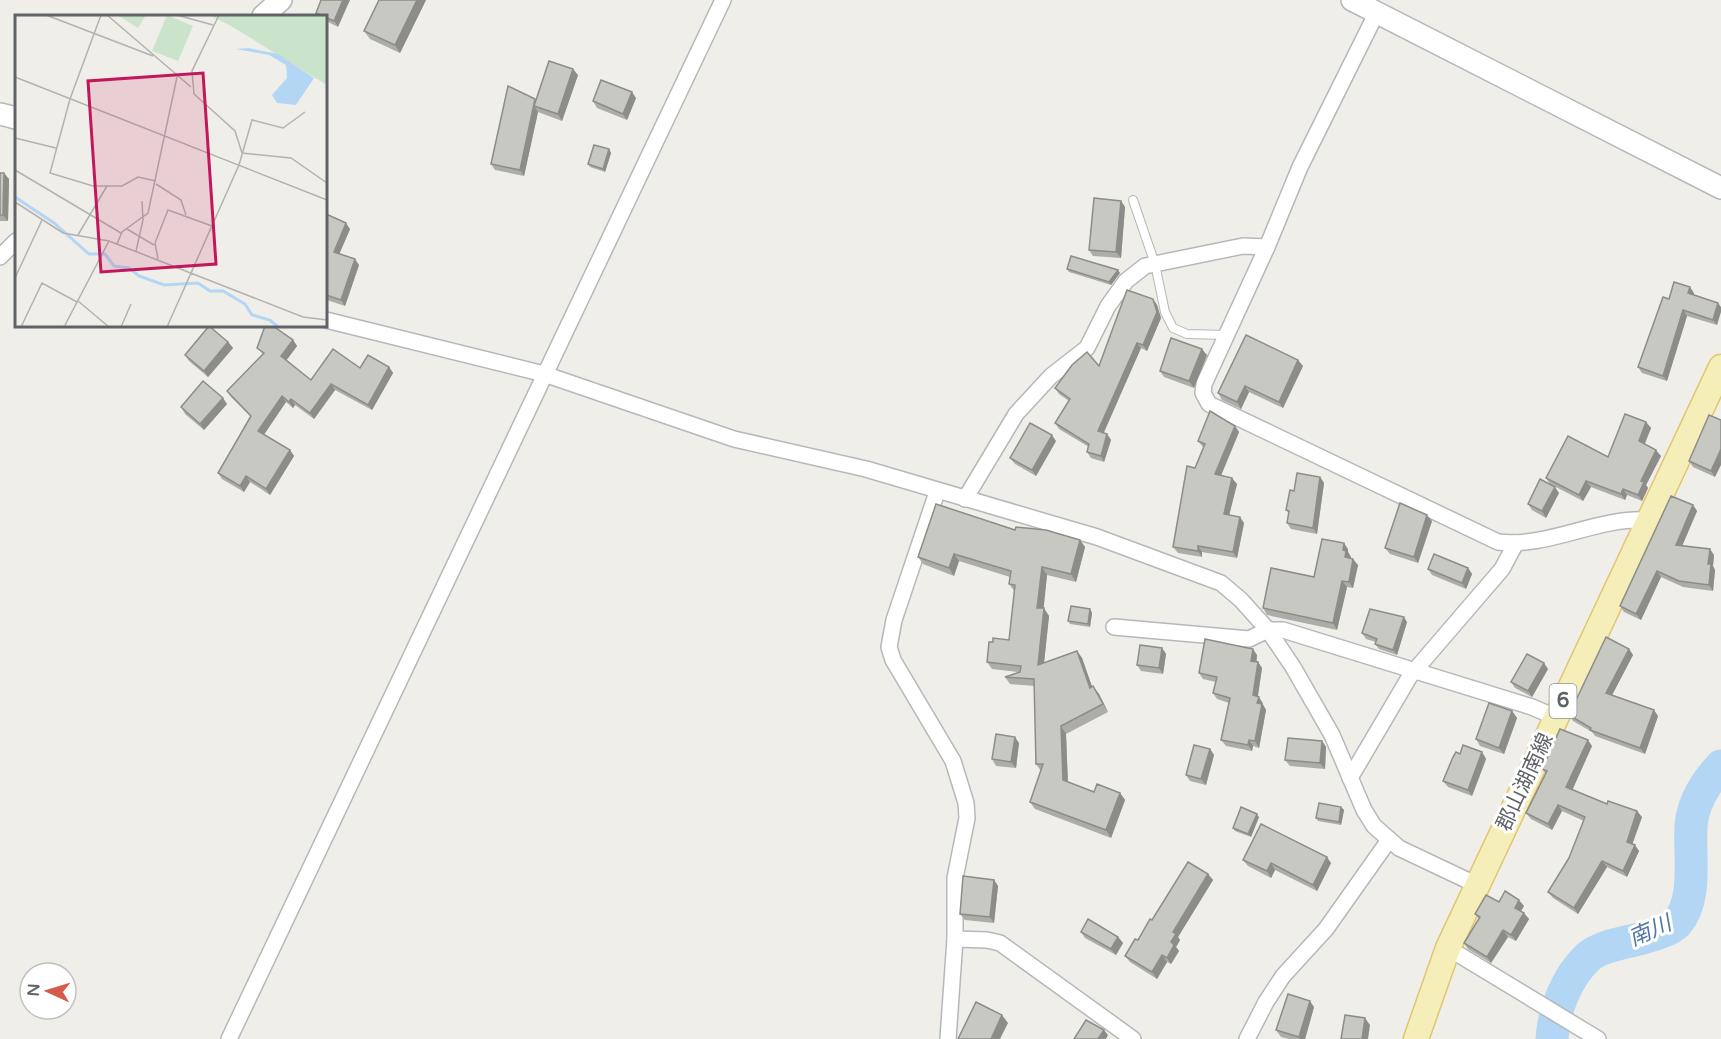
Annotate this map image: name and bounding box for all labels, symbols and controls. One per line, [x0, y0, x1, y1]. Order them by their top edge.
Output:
inset map [15, 15, 327, 327]
road number: 6 [1550, 684, 1576, 718]
street label: 郡山湖南線 [1491, 729, 1559, 835]
water label: 南川 [1625, 909, 1677, 952]
north arrow [18, 961, 78, 1021]
text: N [24, 983, 44, 997]

